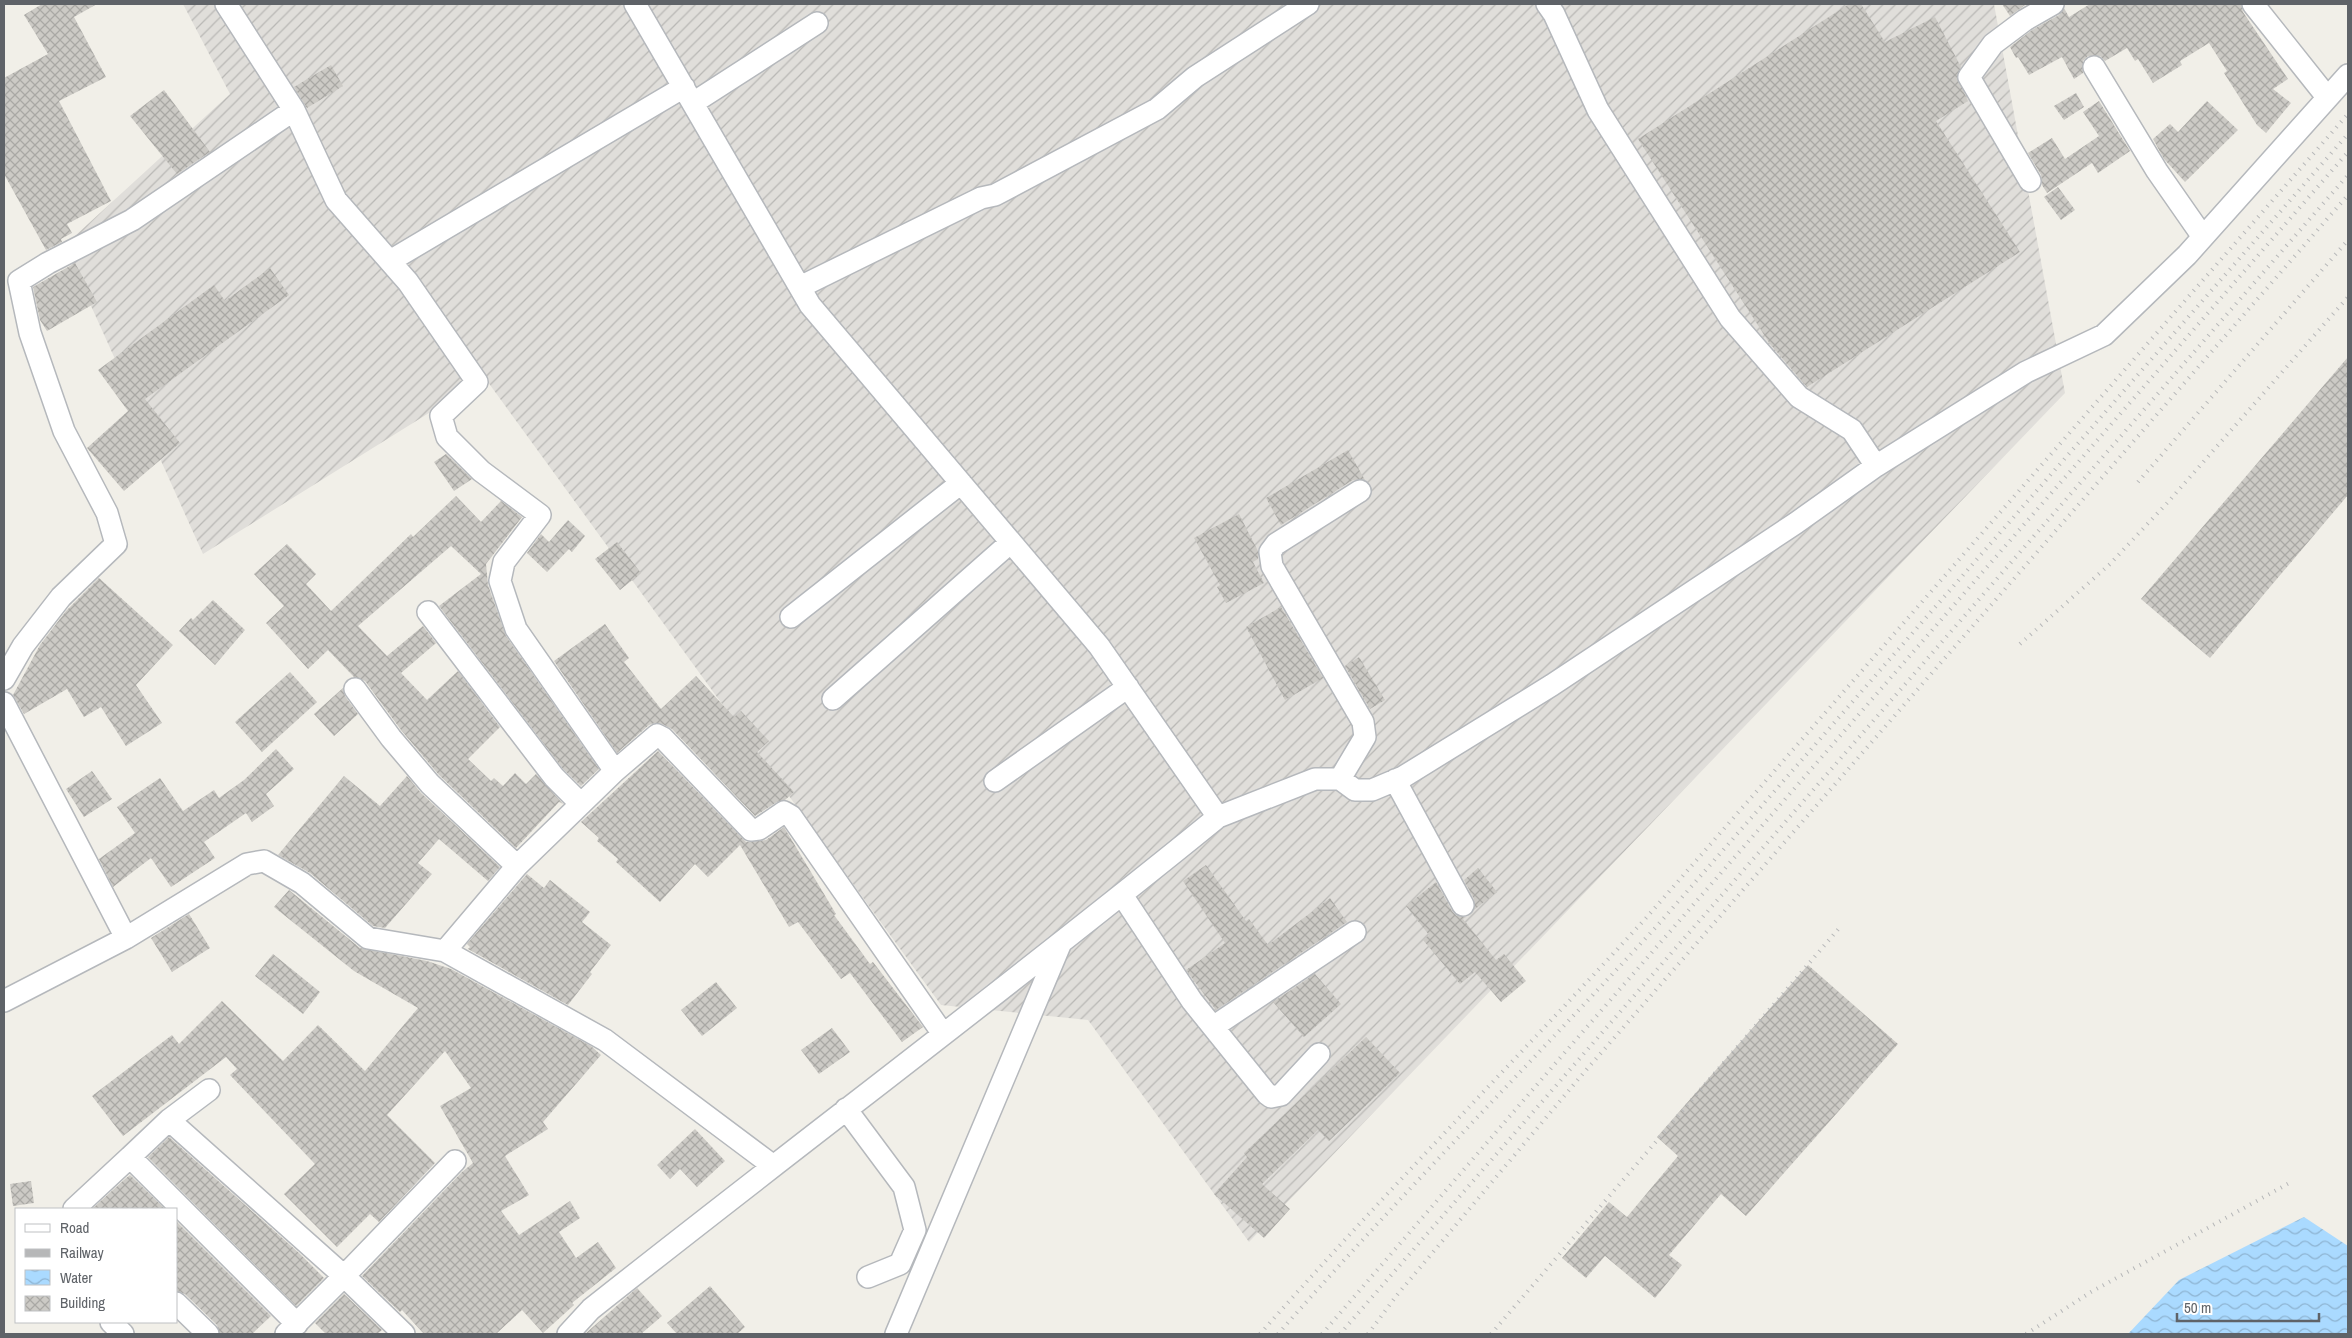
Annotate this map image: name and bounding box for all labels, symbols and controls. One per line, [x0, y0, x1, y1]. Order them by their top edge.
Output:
legend [15, 1208, 178, 1323]
text: Road [60, 1217, 89, 1238]
text: Railway [60, 1242, 105, 1263]
text: Water [60, 1267, 92, 1288]
scale bar [2177, 1290, 2320, 1322]
text: Building [60, 1292, 105, 1313]
text: 50 m [2184, 1297, 2211, 1318]

